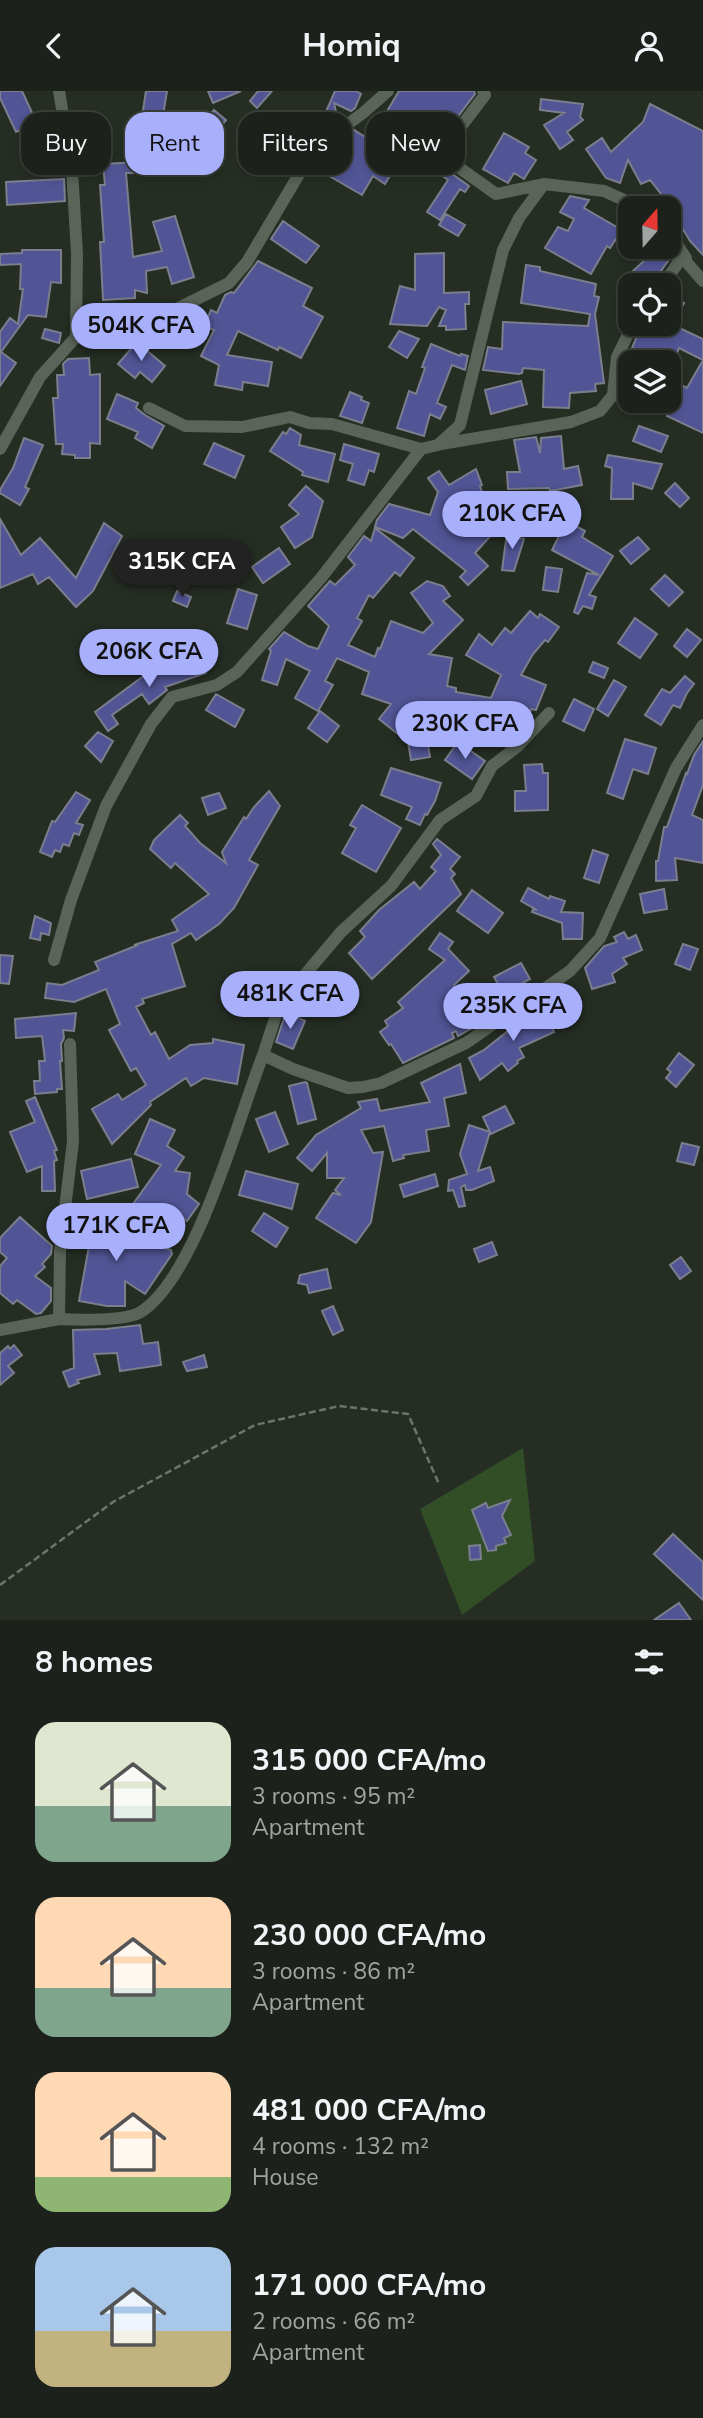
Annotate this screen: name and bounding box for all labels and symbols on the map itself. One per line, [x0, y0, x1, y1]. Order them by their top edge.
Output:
north arrow [618, 196, 681, 259]
pin: 504K CFA [69, 303, 213, 363]
pin: 210K CFA [440, 491, 584, 551]
pin: 315K CFA [110, 539, 254, 599]
pin: 206K CFA [77, 629, 221, 689]
pin: 230K CFA [393, 701, 537, 761]
pin: 481K CFA [218, 971, 362, 1031]
pin: 235K CFA [441, 983, 585, 1043]
pin: 171K CFA [44, 1203, 188, 1263]

